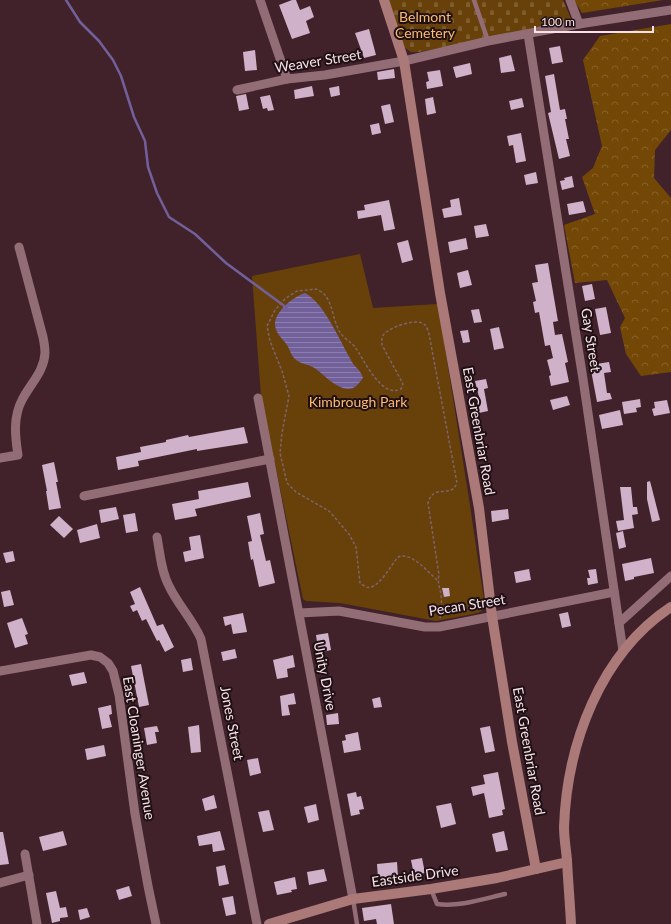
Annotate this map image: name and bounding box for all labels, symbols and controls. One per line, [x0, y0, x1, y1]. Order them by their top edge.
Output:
park label: Belmont Cemetery [395, 8, 456, 41]
scale bar [535, 8, 653, 34]
text: 100 m [541, 14, 575, 29]
street label: Weaver Street [273, 45, 363, 76]
street label: Gay Street [578, 307, 605, 373]
street label: East Greenbriar Road [460, 366, 499, 496]
park label: Kimbrough Park [309, 393, 408, 410]
street label: Pecan Street [427, 590, 506, 619]
street label: Unity Drive [310, 640, 341, 712]
street label: East Cloaninger Avenue [120, 675, 159, 821]
street label: Jones Street [217, 684, 248, 761]
street label: East Greenbriar Road [510, 686, 549, 816]
street label: Eastside Drive [370, 861, 460, 890]

